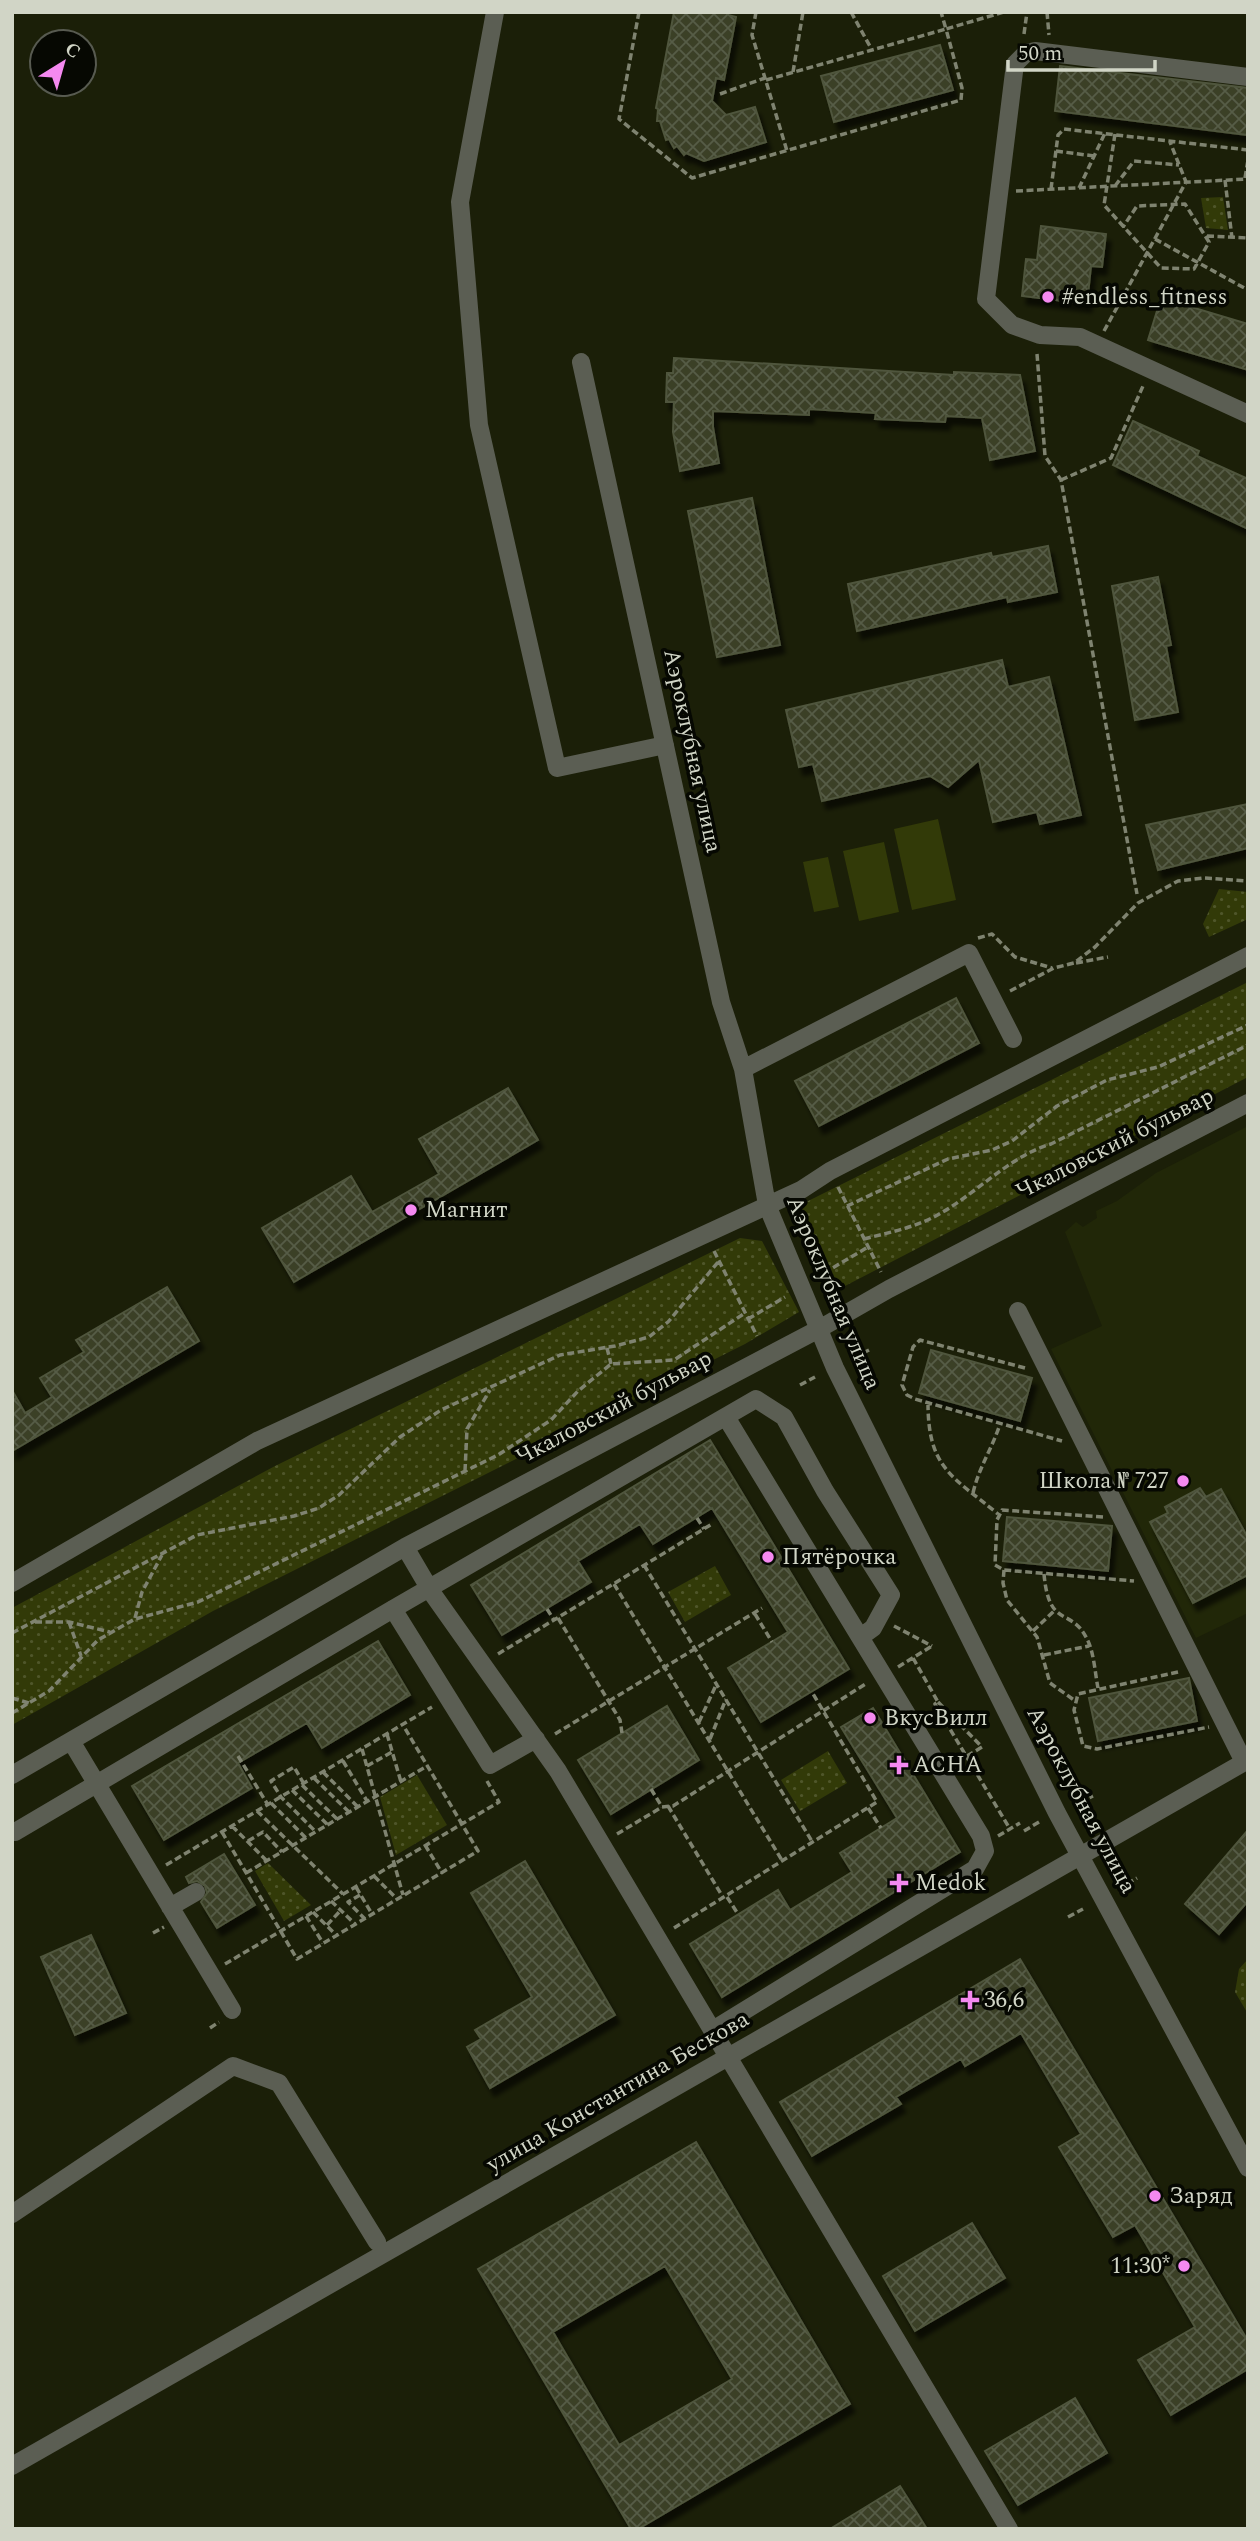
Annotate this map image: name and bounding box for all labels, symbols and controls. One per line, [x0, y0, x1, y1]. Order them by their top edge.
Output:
north arrow [28, 28, 98, 98]
scale bar [1008, 28, 1155, 72]
text: С [58, 35, 86, 66]
text: 50 m [1018, 38, 1062, 70]
place label: #endless_fitness [1062, 280, 1228, 315]
marker: #endless_fitness [1040, 289, 1056, 305]
street label: Аэроклубная улица [653, 646, 731, 856]
street label: Чкаловский бульвар [1010, 1079, 1220, 1209]
street label: Аэроклубная улица [776, 1191, 890, 1395]
place label: Магнит [425, 1193, 508, 1228]
marker: Магнит [403, 1202, 419, 1218]
street label: Чкаловский бульвар [510, 1341, 718, 1475]
place label: Школа № 727 [1039, 1464, 1169, 1499]
marker: Школа № 727 [1175, 1473, 1191, 1489]
place label: Пятёрочка [782, 1540, 897, 1575]
marker: Пятёрочка [760, 1549, 776, 1565]
street label: Аэроклубная улица [1017, 1700, 1145, 1900]
place label: ВкусВилл [884, 1701, 988, 1736]
marker: ВкусВилл [862, 1710, 878, 1726]
place label: АСНА [913, 1748, 982, 1783]
marker: АСНА [891, 1757, 907, 1773]
place label: Medok [915, 1866, 986, 1901]
marker: Medok [889, 1873, 909, 1893]
place label: 36,6 [984, 1983, 1024, 2018]
marker: 36,6 [962, 1992, 978, 2008]
street label: улица Константина Бескова [479, 2002, 756, 2182]
place label: Заряд [1169, 2179, 1233, 2214]
marker: Заряд [1147, 2188, 1163, 2204]
place label: 11:30* [1110, 2249, 1170, 2284]
marker: 11:30* [1176, 2258, 1192, 2274]

